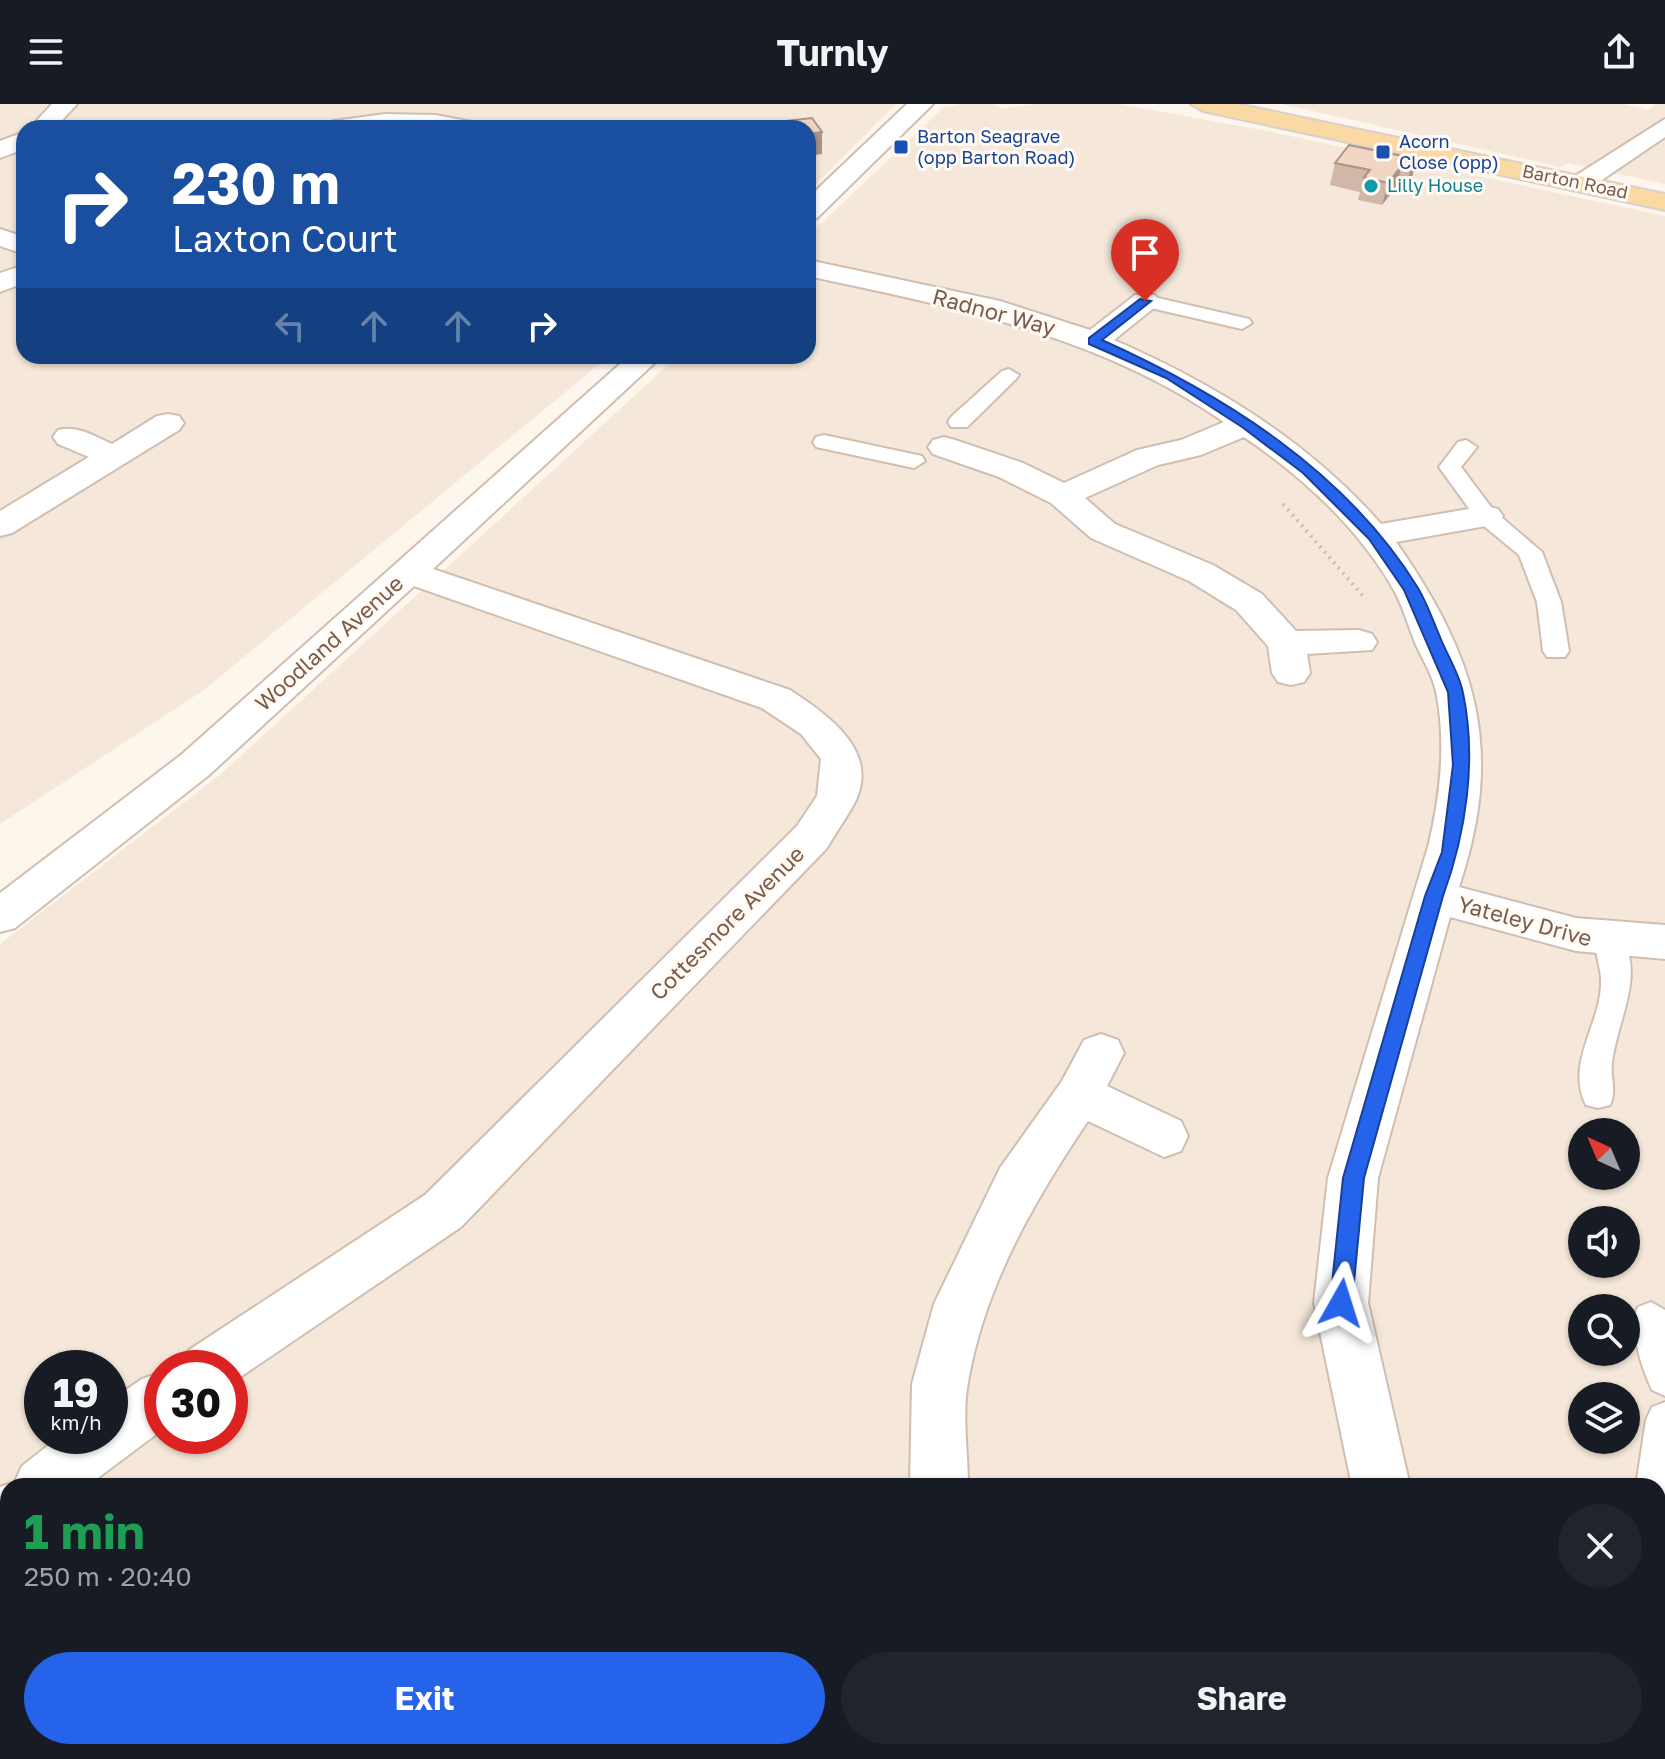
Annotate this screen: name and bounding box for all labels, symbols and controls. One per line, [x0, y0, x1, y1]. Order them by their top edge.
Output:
icon: menu [24, 30, 68, 74]
icon: share [1597, 30, 1641, 74]
text: Turnly [776, 31, 889, 74]
place label: Barton Seagrave (opp Barton Road) [917, 125, 1075, 168]
place label: Acorn Close (opp) [1399, 130, 1499, 173]
marker: Barton Seagrave (opp Barton Road) [892, 138, 910, 156]
marker: Acorn Close (opp) [1374, 143, 1392, 161]
text: 230 m [172, 149, 340, 216]
icon: right [40, 152, 144, 256]
street label: Barton Road [1520, 159, 1630, 203]
place label: Lilly House [1387, 174, 1483, 196]
marker: Lilly House [1362, 177, 1380, 195]
text: Laxton Court [172, 217, 398, 260]
pin [1111, 219, 1179, 301]
icon: arrive [1123, 231, 1167, 275]
street label: Radnor Way [930, 282, 1059, 341]
icon: left [268, 304, 312, 348]
icon: ahead [352, 304, 396, 348]
icon: ahead [436, 304, 480, 348]
icon: right [520, 304, 564, 348]
street label: Woodland Avenue [249, 569, 408, 716]
street label: Cottesmore Avenue [644, 840, 809, 1005]
street label: Yateley Drive [1455, 890, 1595, 951]
north arrow [1568, 1118, 1640, 1190]
map controls [1568, 1118, 1640, 1454]
button: sound [1568, 1206, 1640, 1278]
position arrow [1299, 1261, 1383, 1345]
button: search [1568, 1294, 1640, 1366]
speed limit sign: 30 [144, 1350, 248, 1454]
text: 19 [53, 1368, 99, 1416]
button: layers [1568, 1382, 1640, 1454]
text: km/h [51, 1410, 101, 1434]
text: 1 min [24, 1502, 145, 1560]
button: close [1558, 1504, 1642, 1588]
text: 250 m · 20:40 [24, 1561, 192, 1592]
button: Exit [24, 1652, 825, 1744]
button: Share [841, 1652, 1642, 1744]

